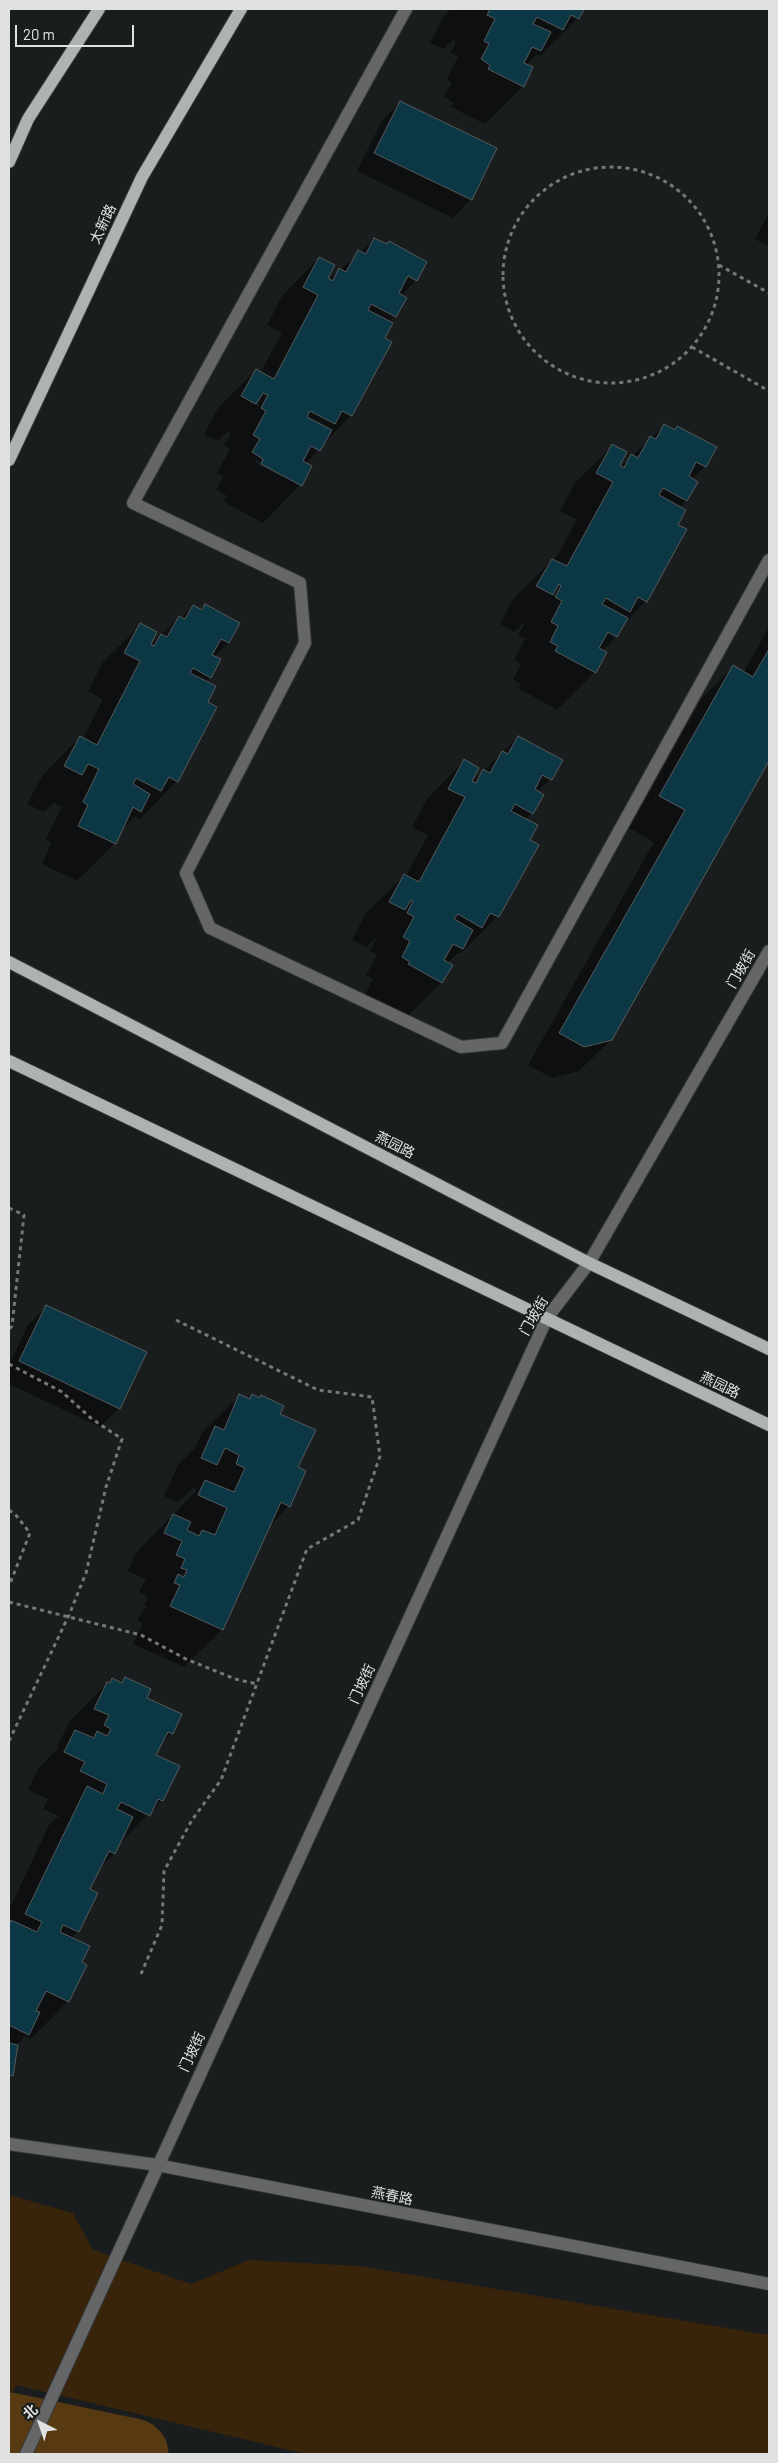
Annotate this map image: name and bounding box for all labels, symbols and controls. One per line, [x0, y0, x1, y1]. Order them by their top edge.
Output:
scale bar [18, 15, 136, 47]
text: 20 m [23, 25, 55, 43]
street label: 太新路 [87, 201, 119, 247]
street label: 门坡街 [723, 947, 759, 991]
street label: 燕园路 [372, 1128, 418, 1162]
street label: 门坡街 [516, 1294, 552, 1338]
street label: 燕园路 [697, 1368, 743, 1402]
street label: 门坡街 [346, 1661, 378, 1707]
street label: 门坡街 [176, 2029, 208, 2075]
street label: 燕春路 [370, 2184, 414, 2208]
north arrow [15, 2398, 65, 2448]
text: 北 [19, 2400, 41, 2422]

